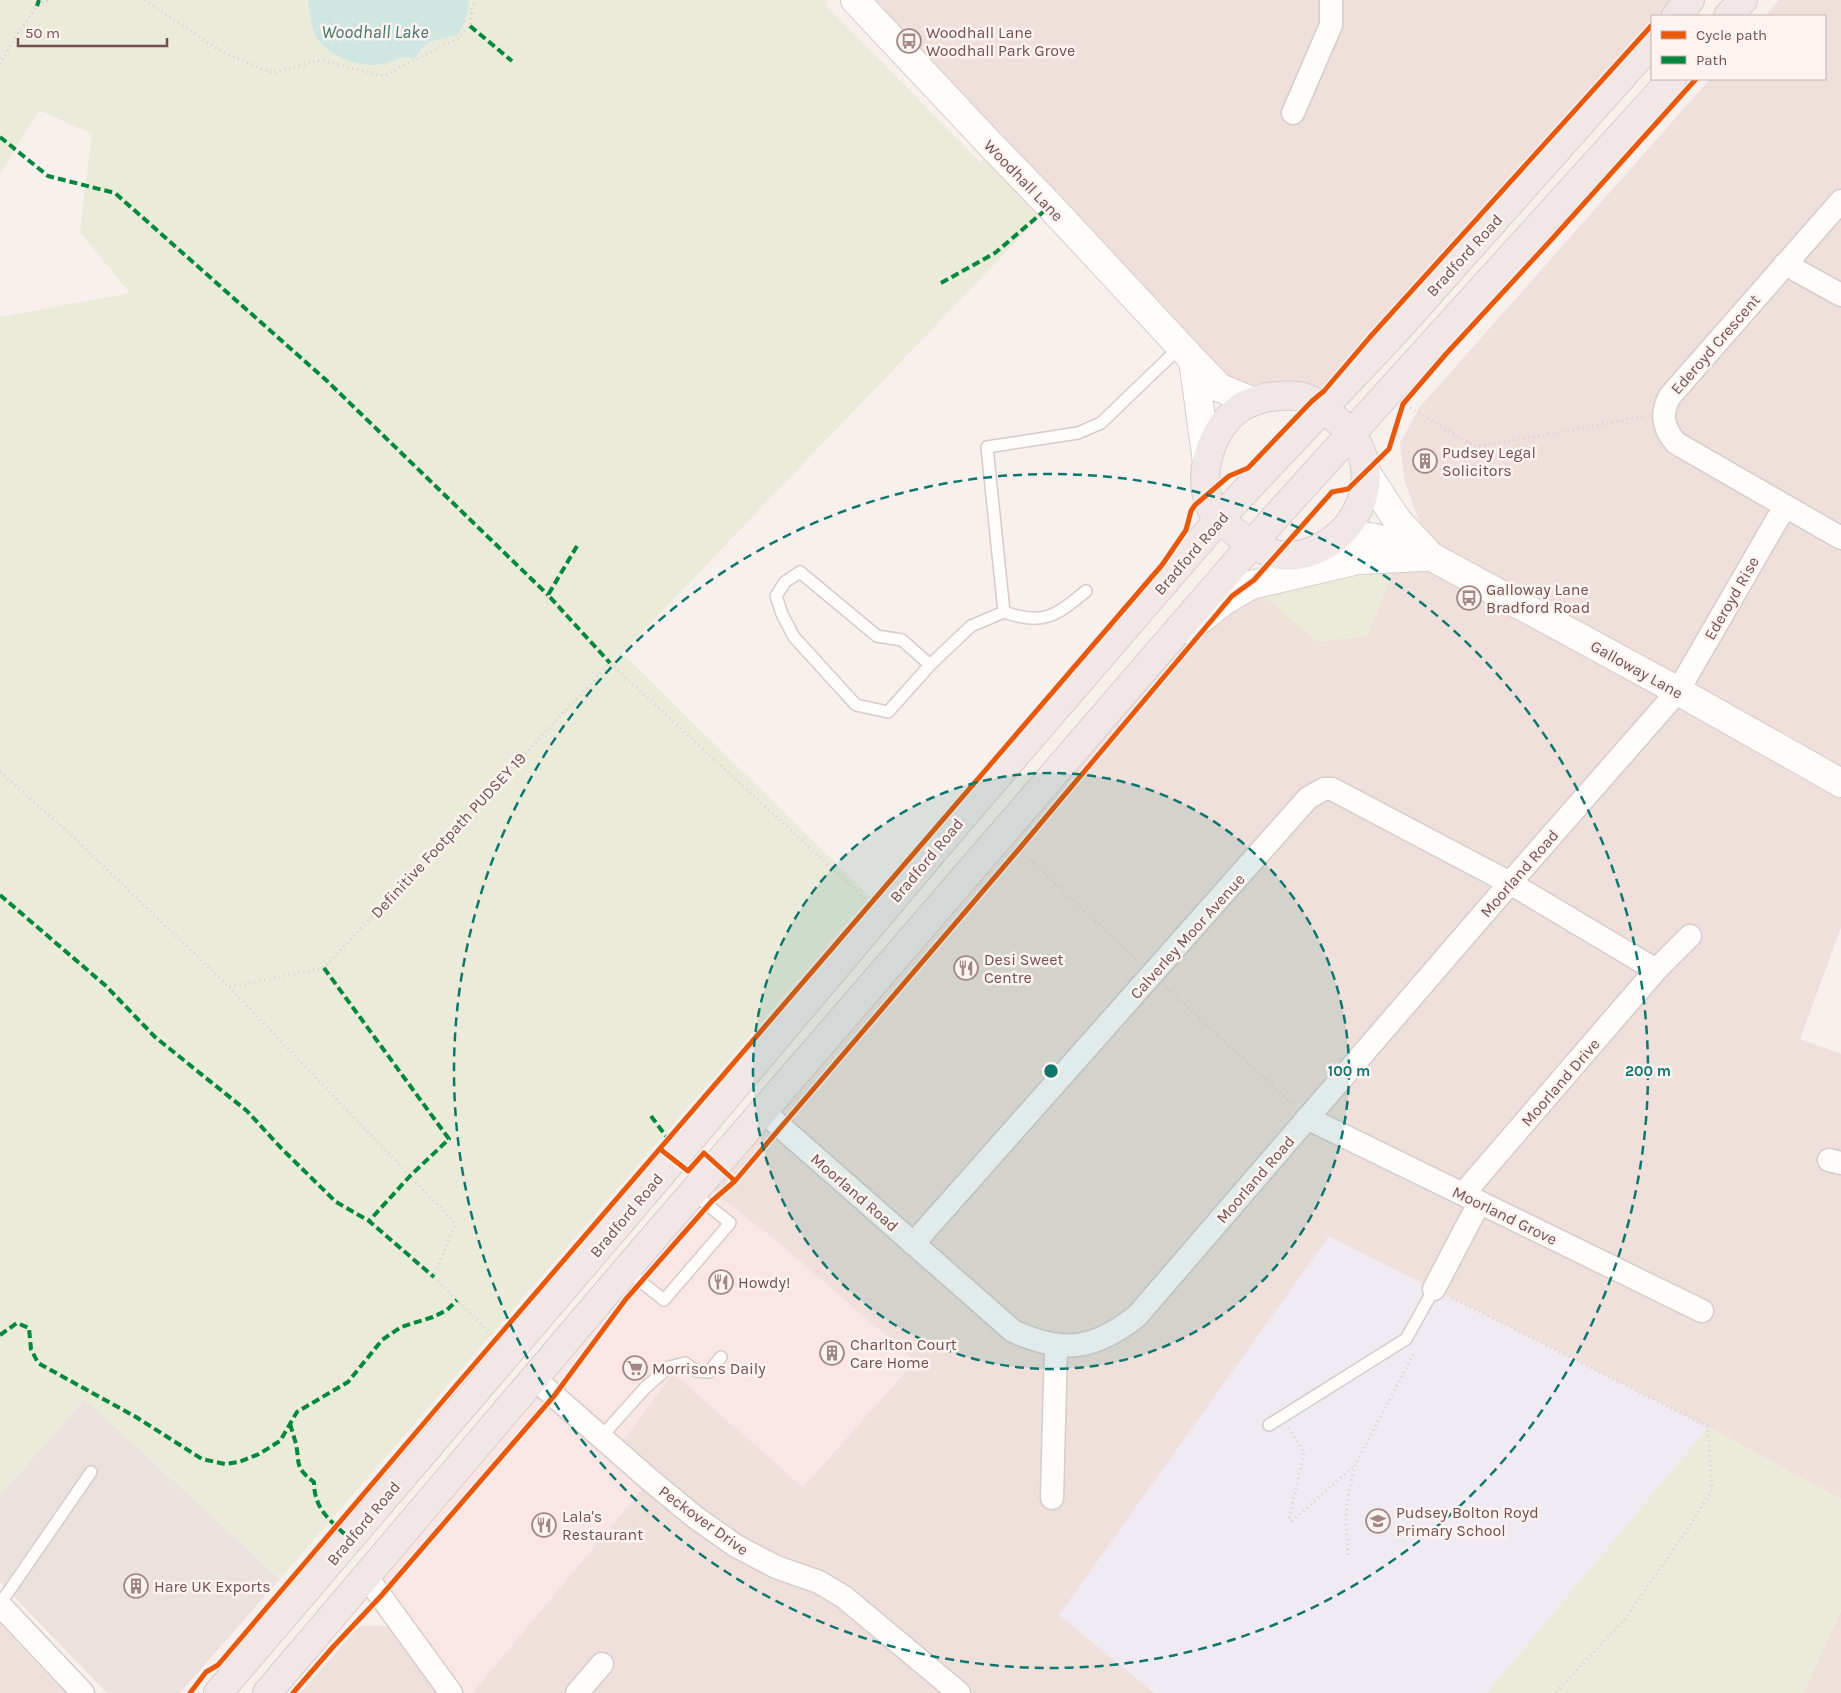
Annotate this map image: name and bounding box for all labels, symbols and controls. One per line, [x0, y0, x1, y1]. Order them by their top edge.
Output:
scale bar [18, 15, 166, 47]
legend [1651, 15, 1826, 80]
water label: Woodhall Lake [321, 21, 429, 43]
place label: Woodhall Lane Woodhall Park Grove [926, 23, 1075, 60]
text: 50 m [25, 24, 60, 42]
text: Cycle path [1696, 26, 1767, 44]
bus stop icon: Woodhall Lane Woodhall Park Grove [896, 28, 922, 54]
text: Path [1696, 51, 1727, 69]
street label: Woodhall Lane [980, 136, 1067, 225]
street label: Bradford Road [1422, 210, 1506, 300]
street label: Ederoyd Crescent [1667, 290, 1764, 398]
place label: Pudsey Legal Solicitors [1442, 443, 1536, 480]
building icon: Pudsey Legal Solicitors [1412, 448, 1438, 474]
street label: Bradford Road [1150, 508, 1233, 599]
street label: Ederoyd Rise [1700, 553, 1763, 643]
place label: Galloway Lane Bradford Road [1486, 580, 1590, 617]
bus stop icon: Galloway Lane Bradford Road [1456, 585, 1482, 611]
street label: Galloway Lane [1587, 636, 1686, 703]
street label: Definitive Footpath PUDSEY 19 [367, 749, 530, 922]
street label: Bradford Road [886, 814, 967, 906]
street label: Moorland Road [1476, 826, 1563, 921]
street label: Calverley Moor Avenue [1126, 870, 1249, 1003]
place label: Desi Sweet Centre [984, 950, 1063, 987]
restaurant icon: Desi Sweet Centre [953, 955, 979, 981]
street label: Moorland Drive [1517, 1034, 1604, 1130]
centre of rings [1042, 1062, 1060, 1080]
text: 100 m [1328, 1062, 1370, 1080]
text: 200 m [1625, 1062, 1671, 1080]
street label: Moorland Road [1212, 1132, 1299, 1227]
street label: Moorland Road [807, 1149, 902, 1236]
street label: Bradford Road [586, 1169, 667, 1261]
street label: Moorland Grove [1449, 1182, 1560, 1249]
restaurant icon: Howdy! [708, 1269, 734, 1295]
place label: Howdy! [738, 1273, 790, 1292]
place label: Charlton Court Care Home [850, 1335, 957, 1372]
building icon: Charlton Court Care Home [819, 1340, 845, 1366]
supermarket icon: Morrisons Daily [622, 1355, 648, 1381]
place label: Morrisons Daily [652, 1359, 766, 1378]
street label: Bradford Road [323, 1477, 404, 1569]
street label: Peckover Drive [655, 1481, 752, 1559]
place label: Pudsey Bolton Royd Primary School [1396, 1503, 1539, 1540]
place label: Lala's Restaurant [562, 1507, 643, 1544]
school or university icon: Pudsey Bolton Royd Primary School [1365, 1508, 1391, 1534]
restaurant icon: Lala's Restaurant [531, 1512, 557, 1538]
building icon: Hare UK Exports [123, 1573, 149, 1599]
place label: Hare UK Exports [154, 1577, 271, 1596]

